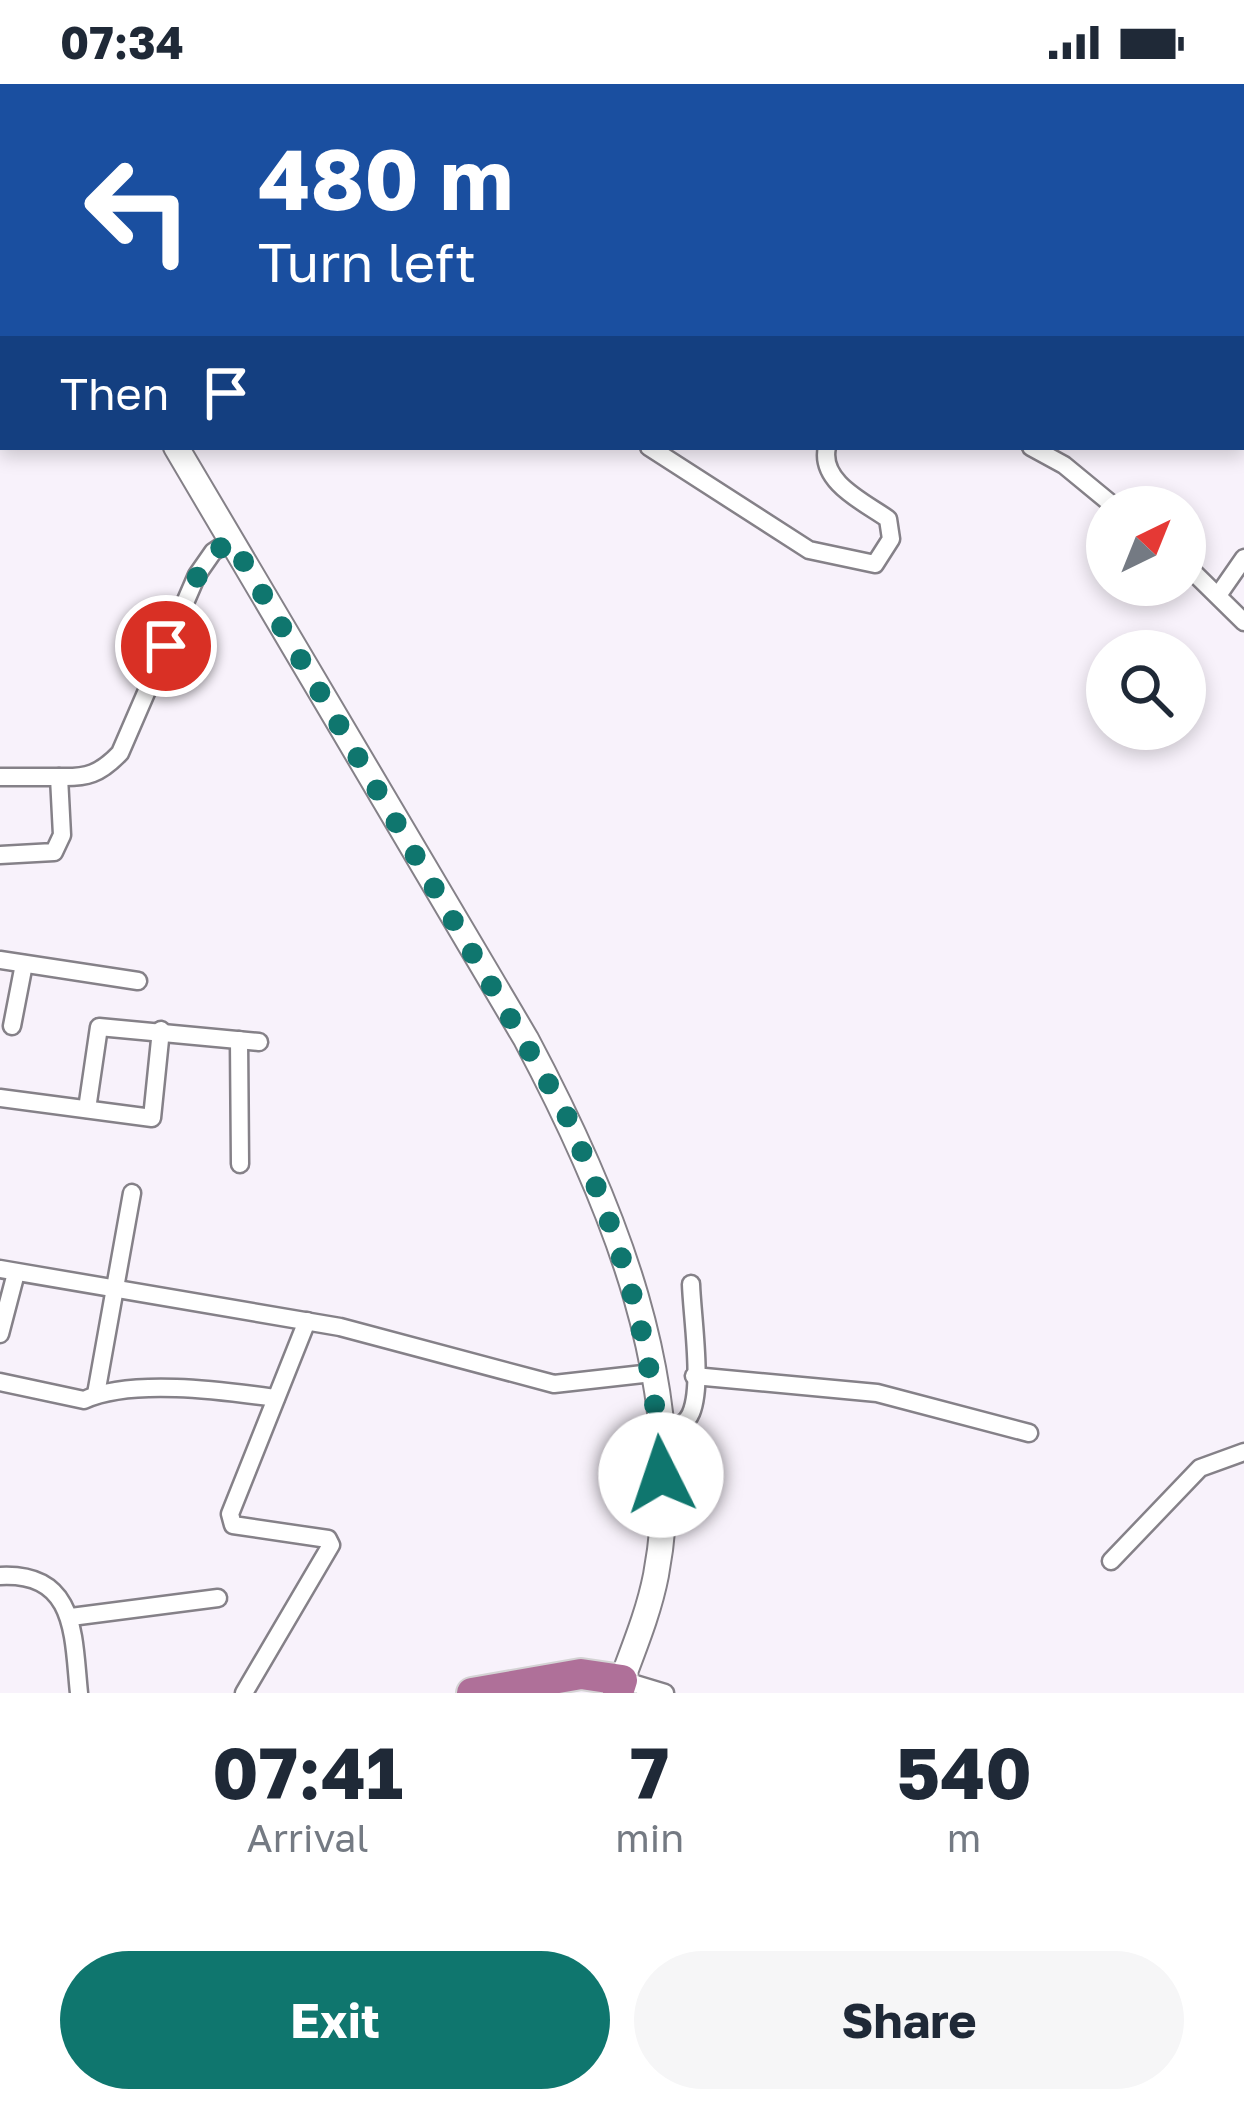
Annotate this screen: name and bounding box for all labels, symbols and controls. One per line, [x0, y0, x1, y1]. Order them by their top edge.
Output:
text: 07:34 [60, 15, 184, 69]
text: 480 m [258, 128, 513, 228]
icon: left [60, 132, 216, 288]
text: Turn left [258, 229, 476, 294]
icon: arrive [193, 360, 259, 426]
text: Then [60, 366, 169, 420]
north arrow [1086, 486, 1206, 606]
map controls [1086, 486, 1206, 750]
pin [115, 595, 217, 697]
icon: arrive [133, 613, 199, 679]
button: search [1086, 630, 1206, 750]
position arrow [598, 1412, 724, 1538]
text: 07:41 [212, 1728, 403, 1815]
text: 7 [630, 1728, 669, 1815]
text: 540 [896, 1728, 1032, 1815]
text: Arrival [247, 1814, 369, 1861]
text: min [615, 1814, 684, 1861]
text: m [947, 1814, 981, 1861]
button: Exit [60, 1951, 610, 2089]
button: Share [634, 1951, 1184, 2089]

